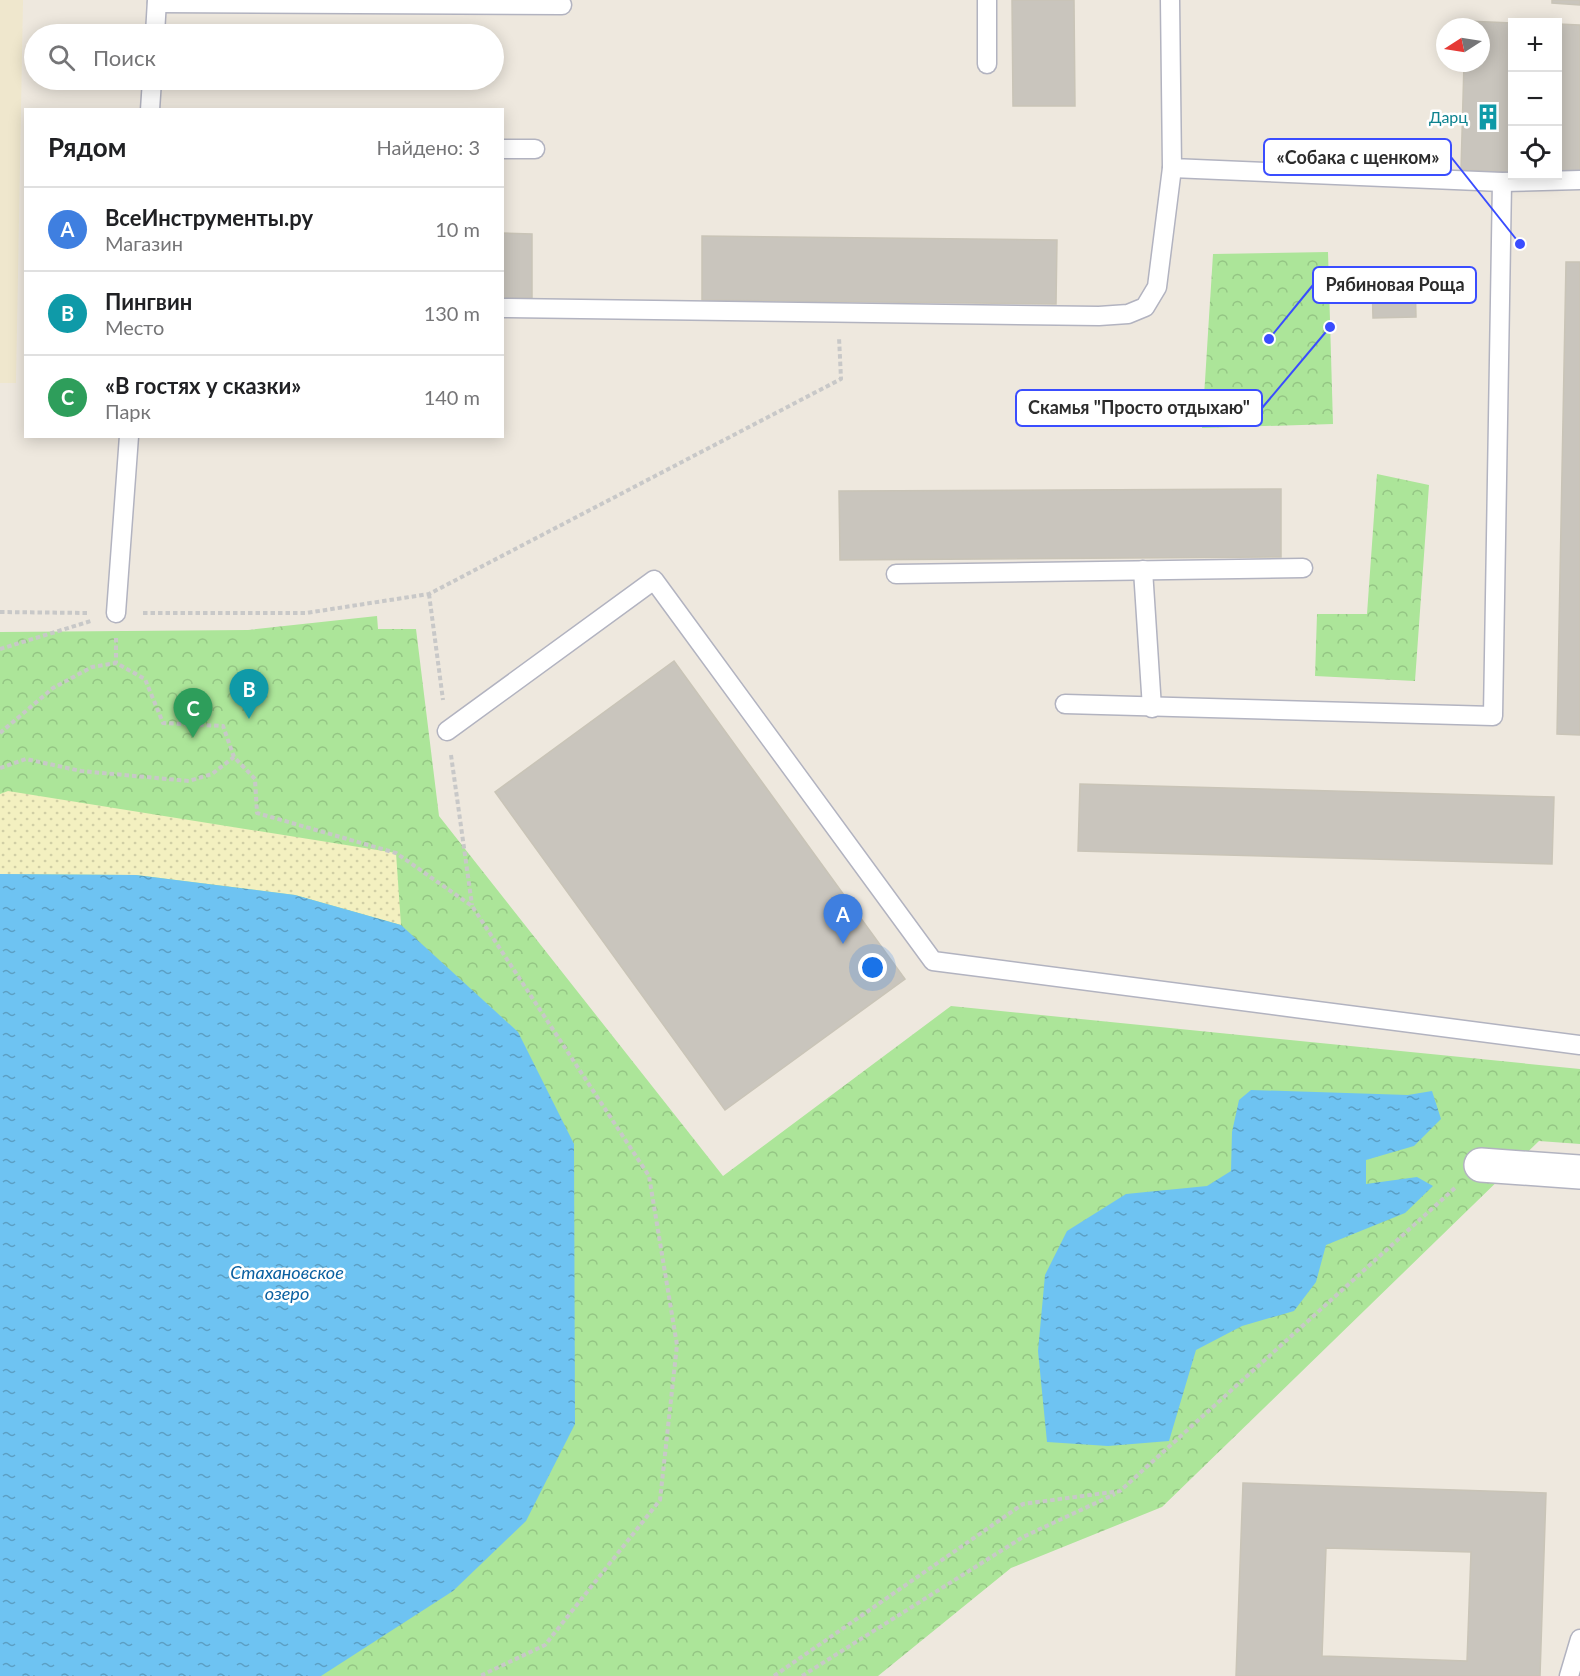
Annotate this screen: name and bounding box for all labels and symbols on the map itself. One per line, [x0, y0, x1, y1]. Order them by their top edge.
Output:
north arrow [1436, 18, 1490, 72]
building icon: Дарц [1473, 102, 1503, 132]
place label: Дарц [1429, 107, 1468, 126]
callout: «Собака с щенком» [1264, 139, 1451, 175]
text: «Собака с щенком» [1277, 146, 1439, 168]
callout: Рябиновая Роща [1313, 267, 1476, 303]
text: Рябиновая Роща [1325, 273, 1465, 295]
callout: Скамья "Просто отдыхаю" [1016, 390, 1262, 426]
text: Скамья "Просто отдыхаю" [1028, 396, 1250, 418]
pin: B [230, 670, 268, 719]
pin: C [174, 688, 212, 738]
pin: A [824, 894, 862, 944]
your location [858, 953, 887, 982]
water label: Стахановское озеро [230, 1261, 344, 1304]

